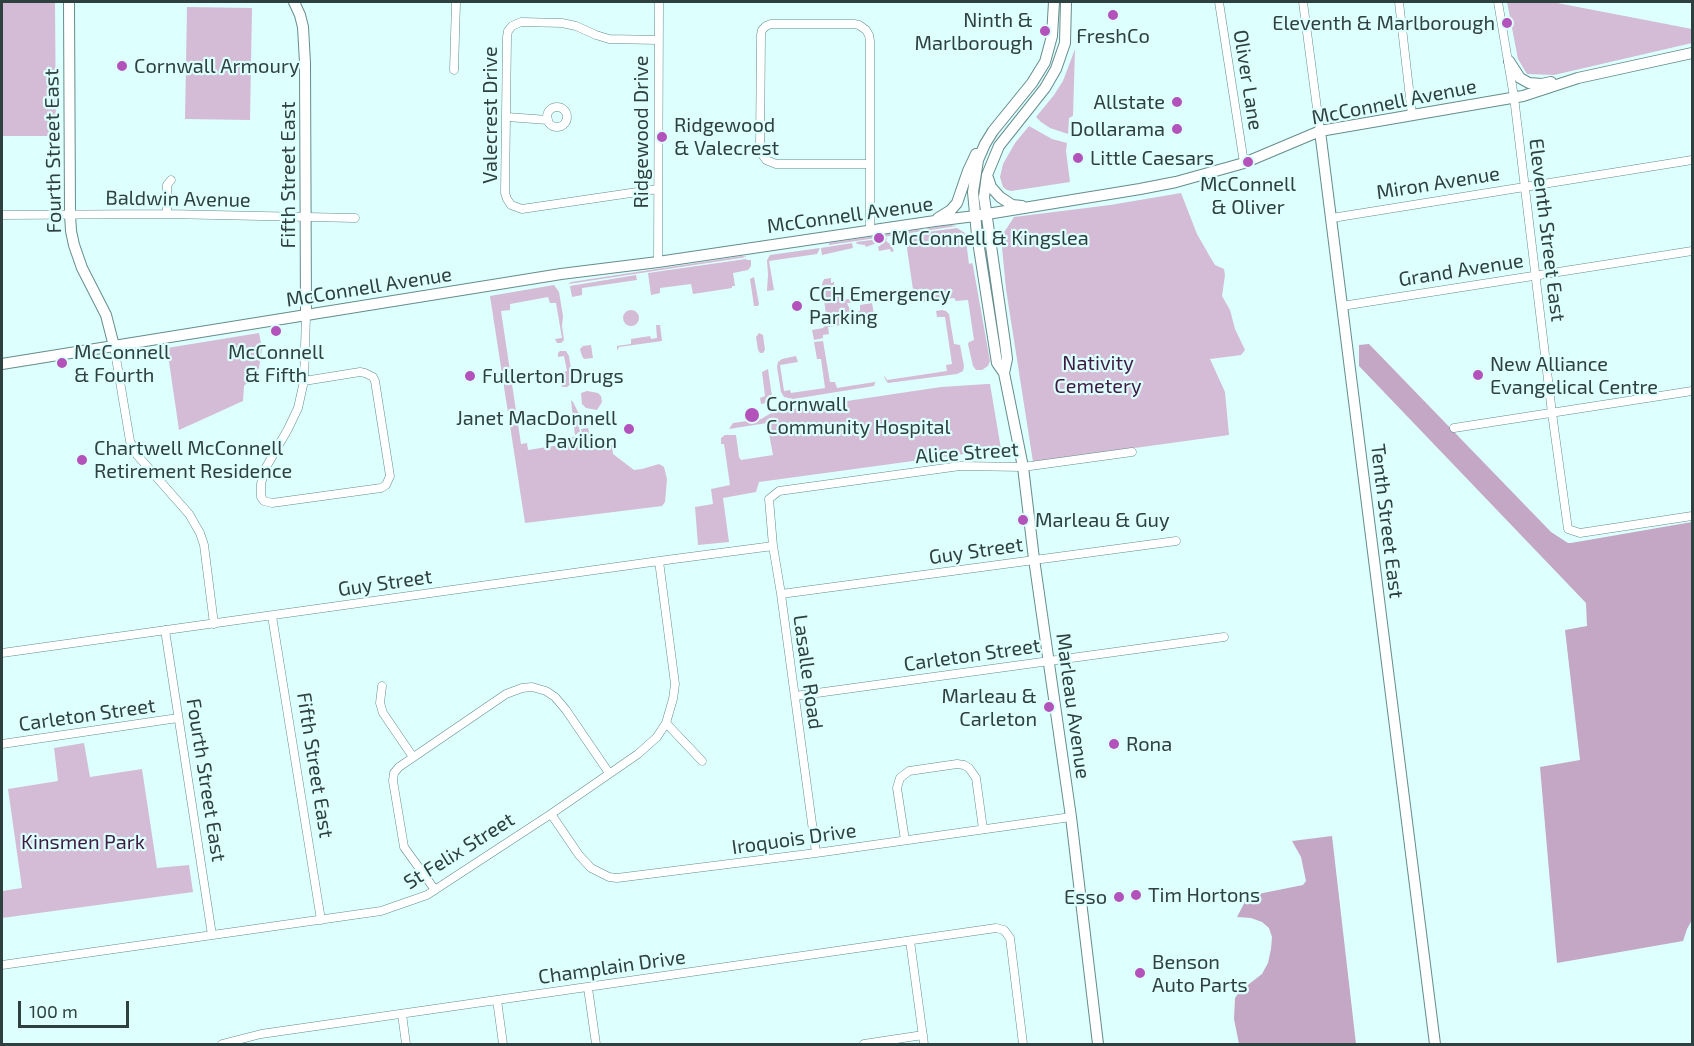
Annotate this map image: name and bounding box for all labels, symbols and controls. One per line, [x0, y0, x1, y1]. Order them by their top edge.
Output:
place label: Ninth & Marlborough [914, 8, 1033, 55]
marker: FreshCo [1106, 8, 1120, 22]
place label: Eleventh & Marlborough [1272, 11, 1495, 35]
marker: Eleventh & Marlborough [1500, 16, 1514, 30]
marker: Ninth & Marlborough [1038, 24, 1052, 38]
place label: FreshCo [1076, 24, 1150, 48]
street label: Oliver Lane [1228, 28, 1268, 132]
street label: Valecrest Drive [478, 46, 502, 184]
place label: Cornwall Armoury [134, 54, 299, 78]
street label: Ridgewood Drive [629, 55, 653, 209]
marker: Cornwall Armoury [115, 59, 129, 73]
street label: Fourth Street East [40, 68, 66, 234]
street label: McConnell Avenue [1310, 74, 1478, 130]
place label: Allstate [1094, 90, 1165, 114]
marker: Allstate [1170, 95, 1184, 109]
street label: Fifth Street East [276, 101, 300, 249]
place label: Ridgewood & Valecrest [674, 113, 779, 160]
place label: Dollarama [1070, 117, 1165, 141]
marker: Dollarama [1170, 122, 1184, 136]
marker: Ridgewood & Valecrest [655, 130, 669, 144]
street label: Eleventh Street East [1524, 137, 1570, 323]
place label: Little Caesars [1090, 146, 1214, 170]
marker: Little Caesars [1071, 151, 1085, 165]
marker: McConnell & Oliver [1241, 155, 1255, 169]
street label: Miron Avenue [1375, 161, 1501, 205]
place label: McConnell & Oliver [1200, 172, 1296, 219]
street label: Baldwin Avenue [105, 186, 251, 212]
street label: McConnell Avenue [765, 191, 935, 239]
place label: McConnell & Kingslea [891, 226, 1089, 250]
marker: McConnell & Kingslea [872, 231, 886, 245]
street label: Grand Avenue [1397, 248, 1525, 292]
street label: McConnell Avenue [284, 262, 454, 312]
place label: CCH Emergency Parking [809, 282, 951, 329]
marker: CCH Emergency Parking [790, 299, 804, 313]
marker: McConnell & Fifth [269, 324, 283, 338]
place label: McConnell & Fourth [74, 340, 170, 387]
place label: McConnell & Fifth [228, 340, 324, 387]
park label: Nativity Cemetery [1054, 351, 1142, 398]
place label: New Alliance Evangelical Centre [1490, 352, 1658, 399]
marker: McConnell & Fourth [55, 356, 69, 370]
place label: Fullerton Drugs [482, 364, 624, 388]
marker: New Alliance Evangelical Centre [1471, 368, 1485, 382]
marker: Fullerton Drugs [463, 369, 477, 383]
place label: Cornwall Community Hospital [766, 392, 950, 439]
place label: Janet MacDonnell Pavilion [456, 406, 617, 453]
marker: Cornwall Community Hospital [743, 406, 761, 424]
marker: Janet MacDonnell Pavilion [622, 422, 636, 436]
place label: Chartwell McConnell Retirement Residence [94, 436, 292, 483]
street label: Alice Street [914, 437, 1020, 469]
street label: Tenth Street East [1366, 442, 1408, 600]
marker: Chartwell McConnell Retirement Residence [75, 453, 89, 467]
place label: Marleau & Guy [1035, 508, 1169, 532]
marker: Marleau & Guy [1016, 513, 1030, 527]
street label: Guy Street [928, 533, 1024, 569]
street label: Guy Street [337, 565, 433, 601]
street label: Lasalle Road [788, 613, 828, 731]
street label: Marleau Avenue [1051, 632, 1095, 780]
street label: Carleton Street [902, 634, 1042, 676]
place label: Marleau & Carleton [942, 684, 1037, 731]
street label: Fifth Street East [292, 691, 338, 839]
street label: Carleton Street [17, 694, 157, 736]
street label: Fourth Street East [181, 697, 231, 863]
marker: Marleau & Carleton [1042, 700, 1056, 714]
place label: Rona [1126, 732, 1172, 756]
marker: Rona [1107, 737, 1121, 751]
street label: St Felix Street [399, 807, 519, 895]
street label: Iroquois Drive [730, 818, 858, 860]
park label: Kinsmen Park [21, 830, 145, 854]
place label: Tim Hortons [1148, 883, 1260, 907]
place label: Esso [1064, 885, 1107, 909]
marker: Tim Hortons [1129, 888, 1143, 902]
marker: Esso [1112, 890, 1126, 904]
street label: Champlain Drive [537, 945, 687, 989]
place label: Benson Auto Parts [1152, 950, 1248, 997]
marker: Benson Auto Parts [1133, 966, 1147, 980]
scale bar [21, 989, 132, 1027]
text: 100 m [29, 1000, 78, 1022]

